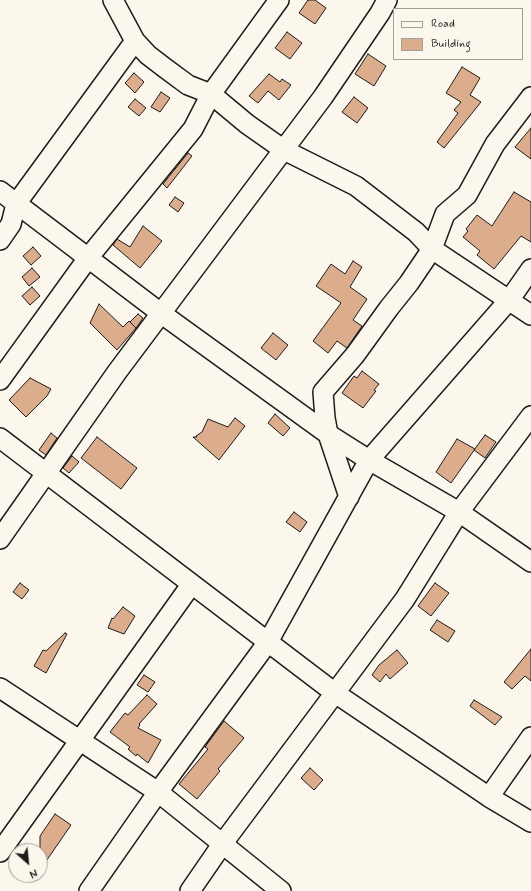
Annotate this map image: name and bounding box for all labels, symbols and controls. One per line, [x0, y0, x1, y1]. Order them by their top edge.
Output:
legend [393, 8, 523, 60]
text: Road [431, 16, 455, 32]
text: Building [431, 36, 471, 52]
north arrow [8, 843, 48, 883]
text: N [27, 865, 39, 881]

